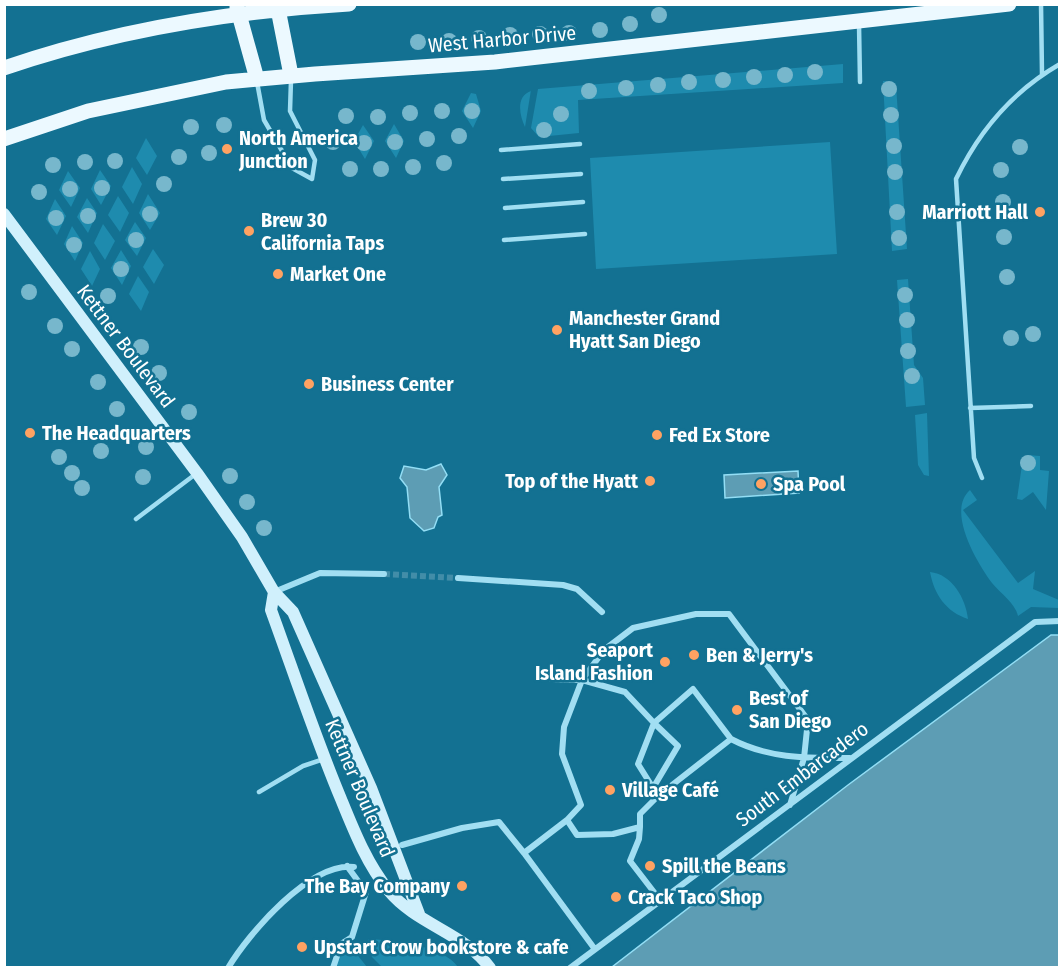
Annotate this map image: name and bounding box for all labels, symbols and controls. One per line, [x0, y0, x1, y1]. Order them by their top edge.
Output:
street label: West Harbor Drive [427, 21, 577, 57]
place label: North America Junction [238, 126, 358, 173]
marker: North America Junction [220, 142, 234, 156]
place label: Marriott Hall [922, 200, 1029, 224]
marker: Marriott Hall [1033, 205, 1047, 219]
place label: Brew 30 California Taps [261, 208, 384, 255]
marker: Brew 30 California Taps [242, 224, 256, 238]
place label: Market One [290, 262, 386, 286]
marker: Market One [271, 267, 285, 281]
street label: Kettner Boulevard [72, 280, 180, 412]
place label: Manchester Grand Hyatt San Diego [569, 306, 720, 353]
marker: Manchester Grand Hyatt San Diego [550, 323, 564, 337]
place label: Business Center [321, 372, 454, 396]
marker: Business Center [302, 377, 316, 391]
place label: The Headquarters [42, 421, 191, 445]
place label: Fed Ex Store [669, 423, 770, 447]
marker: The Headquarters [23, 426, 37, 440]
marker: Fed Ex Store [650, 428, 664, 442]
place label: Top of the Hyatt [505, 469, 639, 493]
place label: Spa Pool [773, 472, 846, 496]
marker: Top of the Hyatt [643, 474, 657, 488]
marker: Spa Pool [754, 477, 768, 491]
place label: Seaport Island Fashion [535, 638, 654, 685]
place label: Ben & Jerry's [706, 643, 813, 667]
marker: Ben & Jerry's [687, 648, 701, 662]
marker: Seaport Island Fashion [658, 655, 672, 669]
place label: Best of San Diego [749, 686, 832, 733]
marker: Best of San Diego [730, 703, 744, 717]
street label: Kettner Boulevard [320, 715, 400, 861]
street label: South Embarcadero [731, 716, 873, 832]
place label: Village Café [621, 778, 719, 802]
marker: Village Café [603, 783, 617, 797]
place label: Spill the Beans [662, 854, 786, 878]
marker: Spill the Beans [643, 859, 657, 873]
place label: The Bay Company [304, 874, 450, 898]
marker: The Bay Company [455, 879, 469, 893]
place label: Crack Taco Shop [628, 885, 762, 909]
marker: Crack Taco Shop [609, 890, 623, 904]
place label: Upstart Crow bookstore & cafe [314, 935, 569, 959]
marker: Upstart Crow bookstore & cafe [295, 940, 309, 954]

